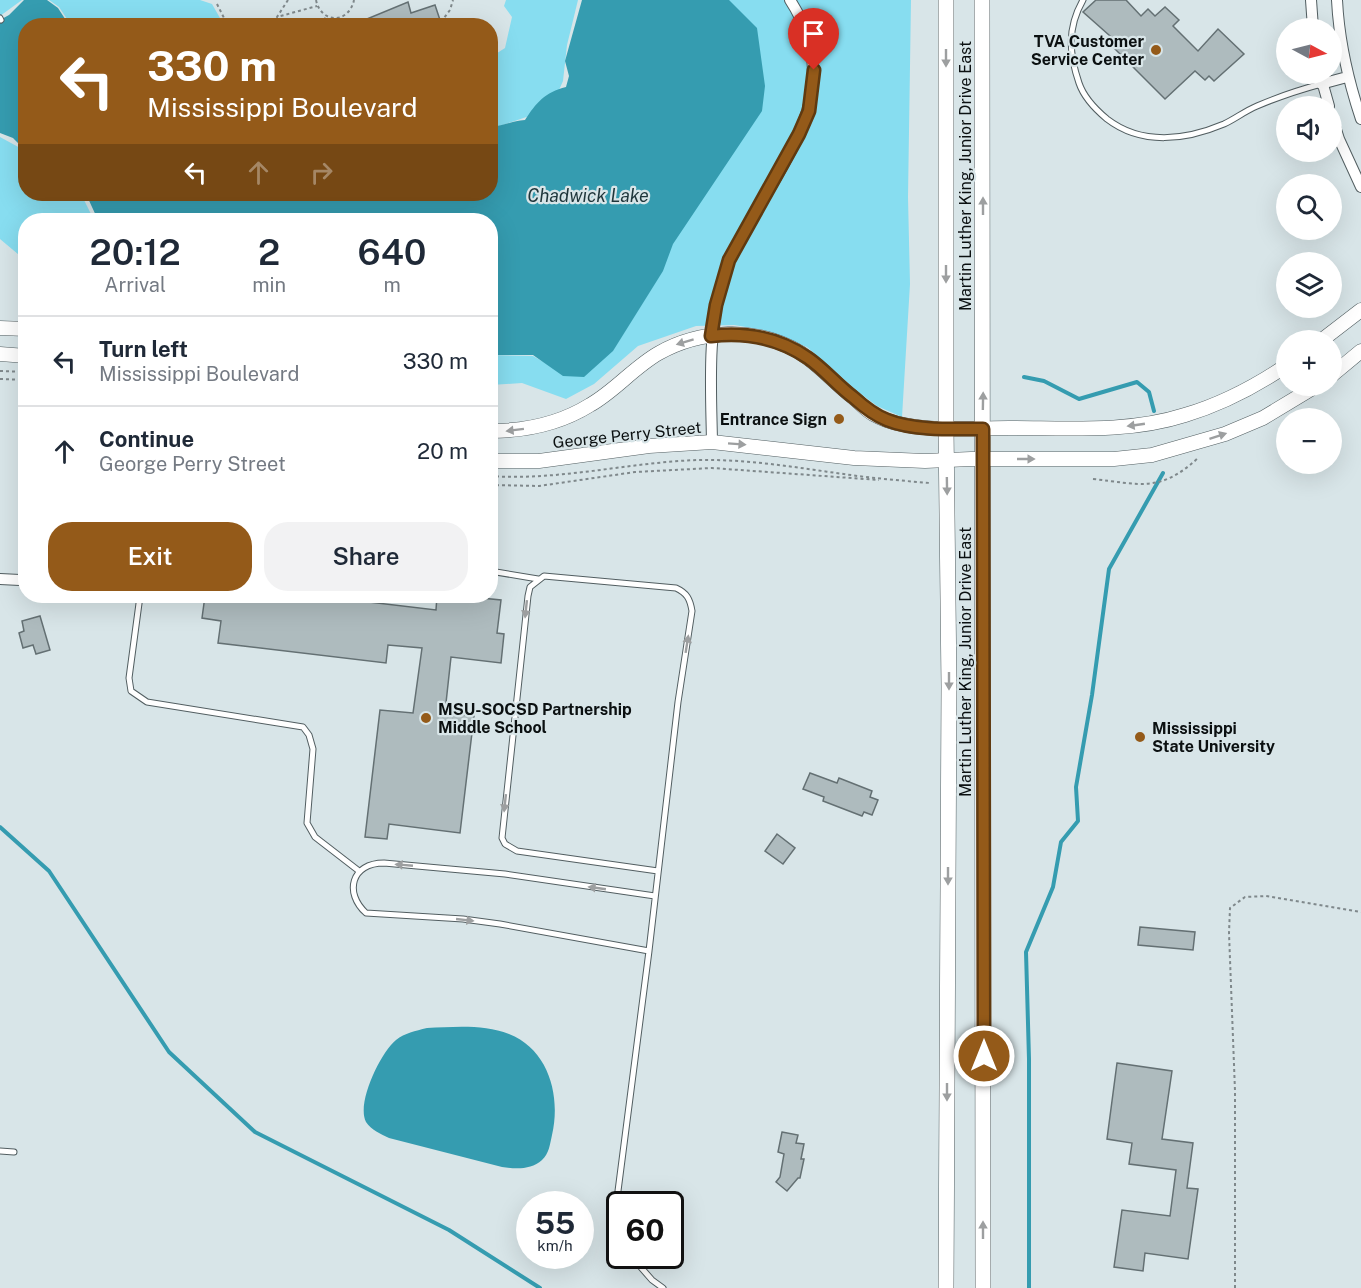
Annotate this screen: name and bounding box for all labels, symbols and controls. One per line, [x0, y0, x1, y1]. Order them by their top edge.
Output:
pin [788, 8, 839, 70]
icon: arrive [797, 17, 830, 50]
north arrow [1276, 18, 1342, 84]
map controls [1276, 18, 1342, 474]
place label: TVA Customer Service Center [1031, 32, 1144, 69]
text: 330 m [147, 41, 277, 90]
street label: Martin Luther King, Junior Drive East [956, 41, 975, 311]
icon: left [48, 42, 126, 120]
marker: TVA Customer Service Center [1149, 43, 1163, 57]
one-way arrow [941, 49, 951, 68]
text: Mississippi Boulevard [147, 91, 418, 123]
button: sound [1276, 96, 1342, 162]
icon: left [179, 156, 212, 189]
icon: ahead [242, 156, 275, 189]
icon: right [305, 156, 338, 189]
button: search [1276, 174, 1342, 240]
water label: Chadwick Lake [527, 185, 649, 206]
one-way arrow [978, 196, 988, 215]
text: 20:12 [90, 231, 181, 273]
text: 2 [258, 231, 280, 273]
text: 640 [358, 231, 426, 273]
button: layers [1276, 252, 1342, 318]
one-way arrow [941, 265, 951, 284]
text: Arrival [104, 273, 166, 297]
text: min [252, 273, 286, 297]
text: m [383, 273, 401, 297]
button: + [1276, 330, 1342, 396]
text: Turn left [99, 336, 188, 362]
one-way arrow [676, 338, 694, 347]
icon: left [48, 345, 81, 378]
text: 330 m [403, 348, 468, 374]
text: Mississippi Boulevard [99, 362, 299, 386]
one-way arrow [978, 391, 988, 410]
button: − [1276, 408, 1342, 474]
place label: Entrance Sign [720, 410, 827, 429]
marker: Entrance Sign [832, 412, 846, 426]
street label: George Perry Street [552, 418, 702, 452]
one-way arrow [1127, 420, 1146, 429]
one-way arrow [505, 425, 524, 434]
text: Continue [99, 426, 194, 452]
one-way arrow [1209, 431, 1227, 441]
icon: ahead [48, 435, 81, 468]
text: 20 m [417, 438, 468, 464]
one-way arrow [727, 439, 746, 449]
text: George Perry Street [99, 452, 286, 476]
one-way arrow [1016, 454, 1035, 464]
one-way arrow [942, 477, 951, 496]
button: Exit [48, 522, 252, 591]
button: Share [264, 522, 468, 591]
street label: Martin Luther King, Junior Drive East [956, 527, 975, 797]
one-way arrow [521, 599, 531, 618]
one-way arrow [682, 635, 691, 654]
one-way arrow [944, 672, 954, 691]
place label: MSU-SOCSD Partnership Middle School [438, 700, 632, 737]
marker: MSU-SOCSD Partnership Middle School [419, 711, 433, 725]
place label: Mississippi State University [1152, 719, 1275, 756]
marker: Mississippi State University [1133, 730, 1147, 744]
one-way arrow [500, 793, 510, 812]
one-way arrow [394, 860, 413, 870]
one-way arrow [943, 867, 953, 886]
one-way arrow [588, 883, 607, 892]
one-way arrow [456, 915, 475, 925]
position arrow [952, 1024, 1016, 1088]
one-way arrow [942, 1083, 952, 1102]
speed limit sign: 60 [606, 1191, 684, 1269]
text: 55 [535, 1205, 575, 1241]
one-way arrow [978, 1220, 988, 1239]
text: km/h [537, 1237, 573, 1254]

